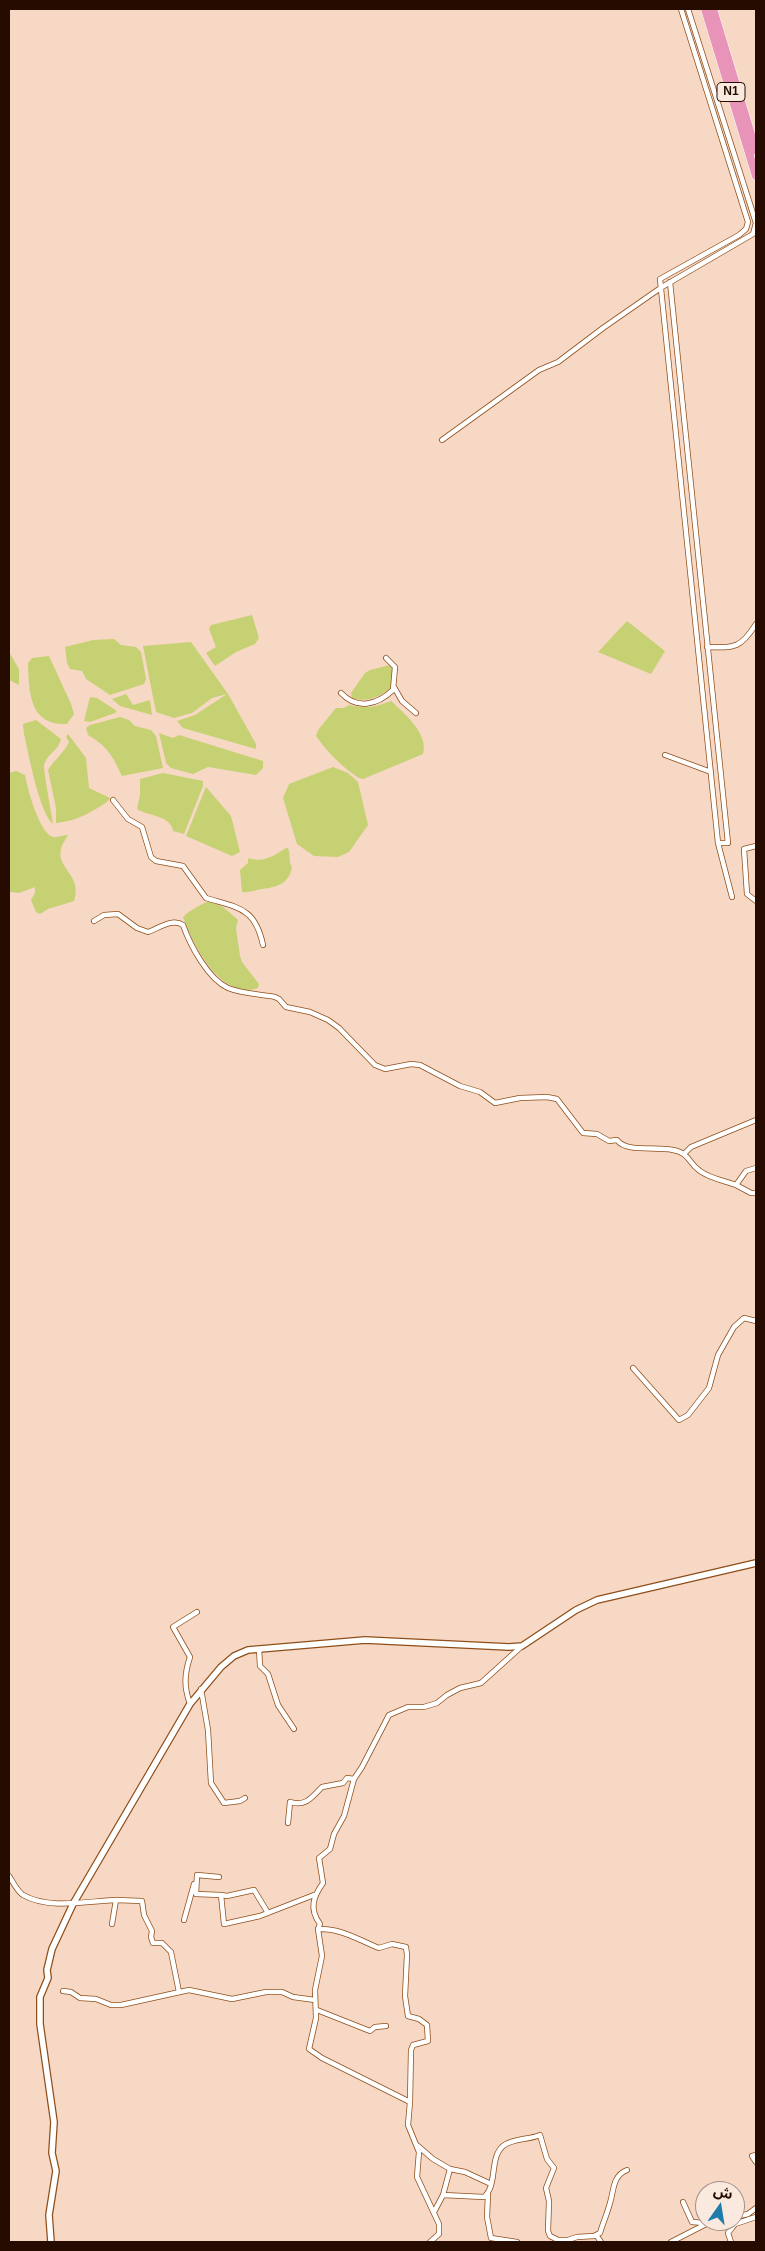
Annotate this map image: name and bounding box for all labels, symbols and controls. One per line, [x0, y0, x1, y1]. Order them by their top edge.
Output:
road number: N1 [717, 82, 745, 101]
north arrow [695, 2181, 745, 2231]
text: ش [712, 2182, 734, 2202]

